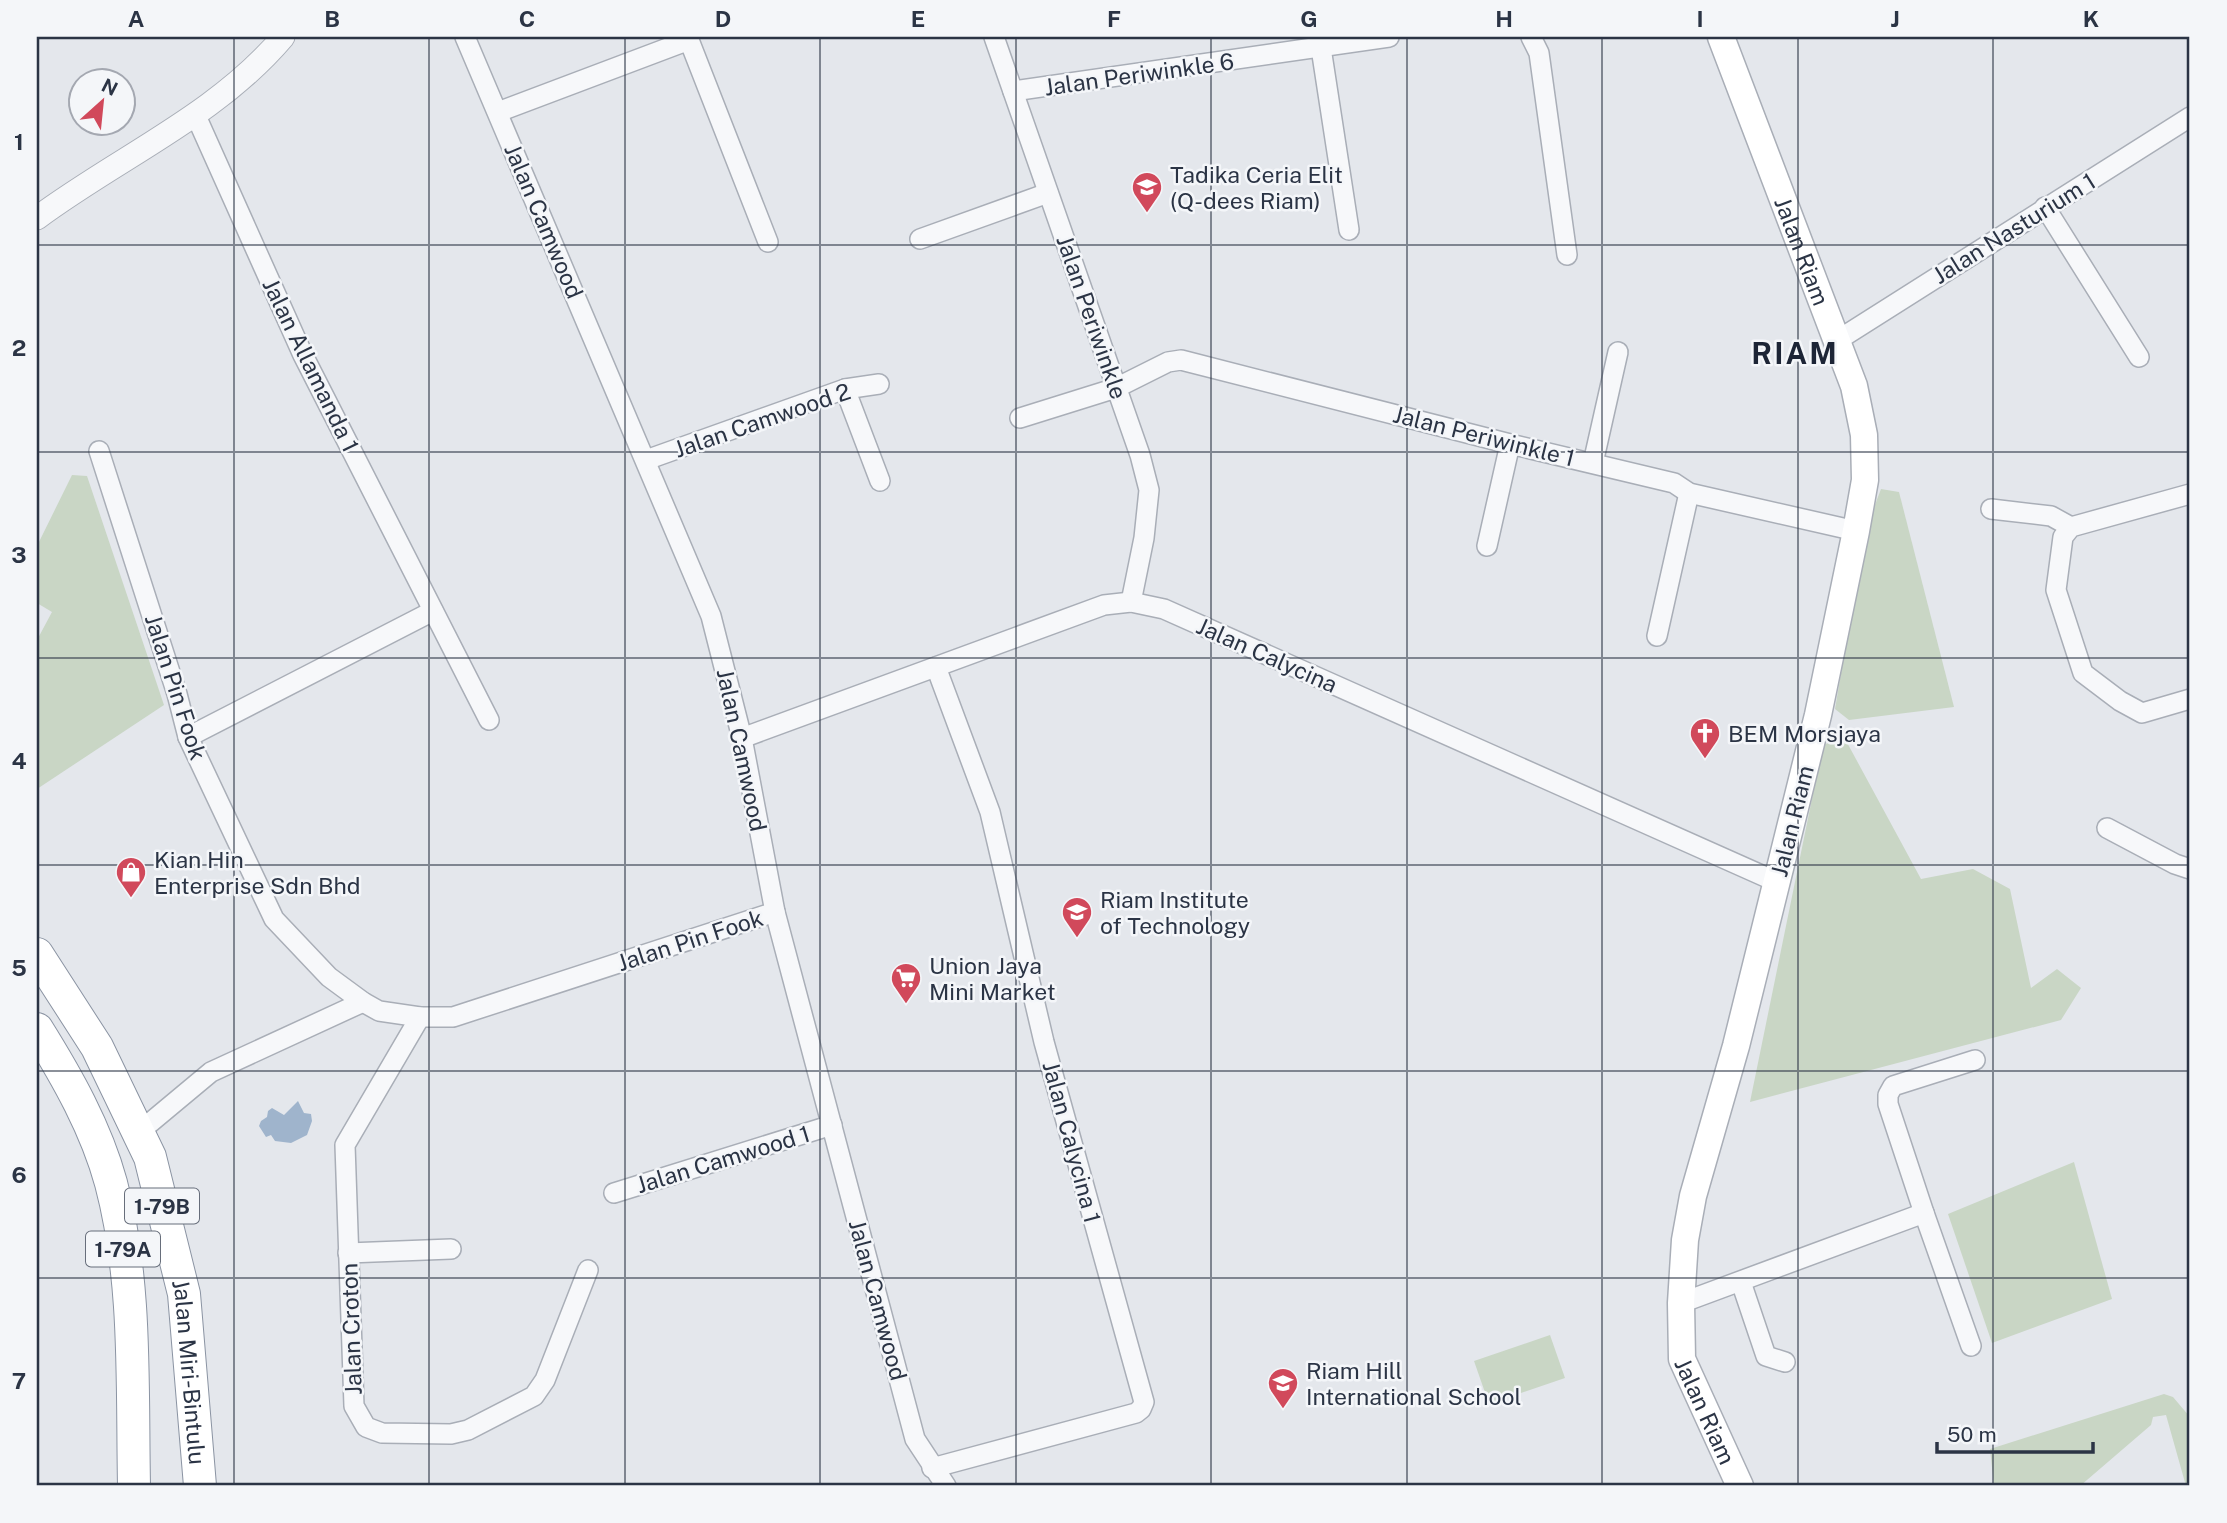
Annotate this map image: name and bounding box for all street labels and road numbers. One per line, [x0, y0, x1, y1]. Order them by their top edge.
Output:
street label: Jalan Periwinkle 6 [1042, 47, 1236, 101]
street label: Jalan Camwood [499, 140, 589, 302]
street label: Jalan Nasturium 1 [1928, 167, 2100, 289]
street label: Jalan Riam [1770, 193, 1835, 309]
street label: Jalan Periwinkle [1051, 231, 1133, 403]
street label: Jalan Allamanda 1 [257, 274, 365, 456]
street label: Jalan Camwood 2 [670, 377, 854, 463]
street label: Jalan Periwinkle 1 [1390, 400, 1578, 472]
street label: Jalan Pin Fook [140, 611, 212, 763]
street label: Jalan Calycina [1192, 612, 1342, 698]
street label: Jalan Camwood [712, 666, 772, 834]
street label: Jalan Riam [1765, 763, 1819, 879]
street label: Jalan Pin Fook [614, 904, 766, 976]
street label: Jalan Calycina 1 [1037, 1058, 1107, 1226]
street label: Jalan Camwood 1 [633, 1120, 813, 1198]
road number: 1-79B [125, 1188, 199, 1224]
street label: Jalan Camwood [844, 1217, 912, 1383]
road number: 1-79A [86, 1232, 160, 1266]
street label: Jalan Croton [335, 1263, 367, 1395]
street label: Jalan Miri-Bintulu [167, 1276, 212, 1466]
street label: Jalan Riam [1670, 1353, 1742, 1468]

